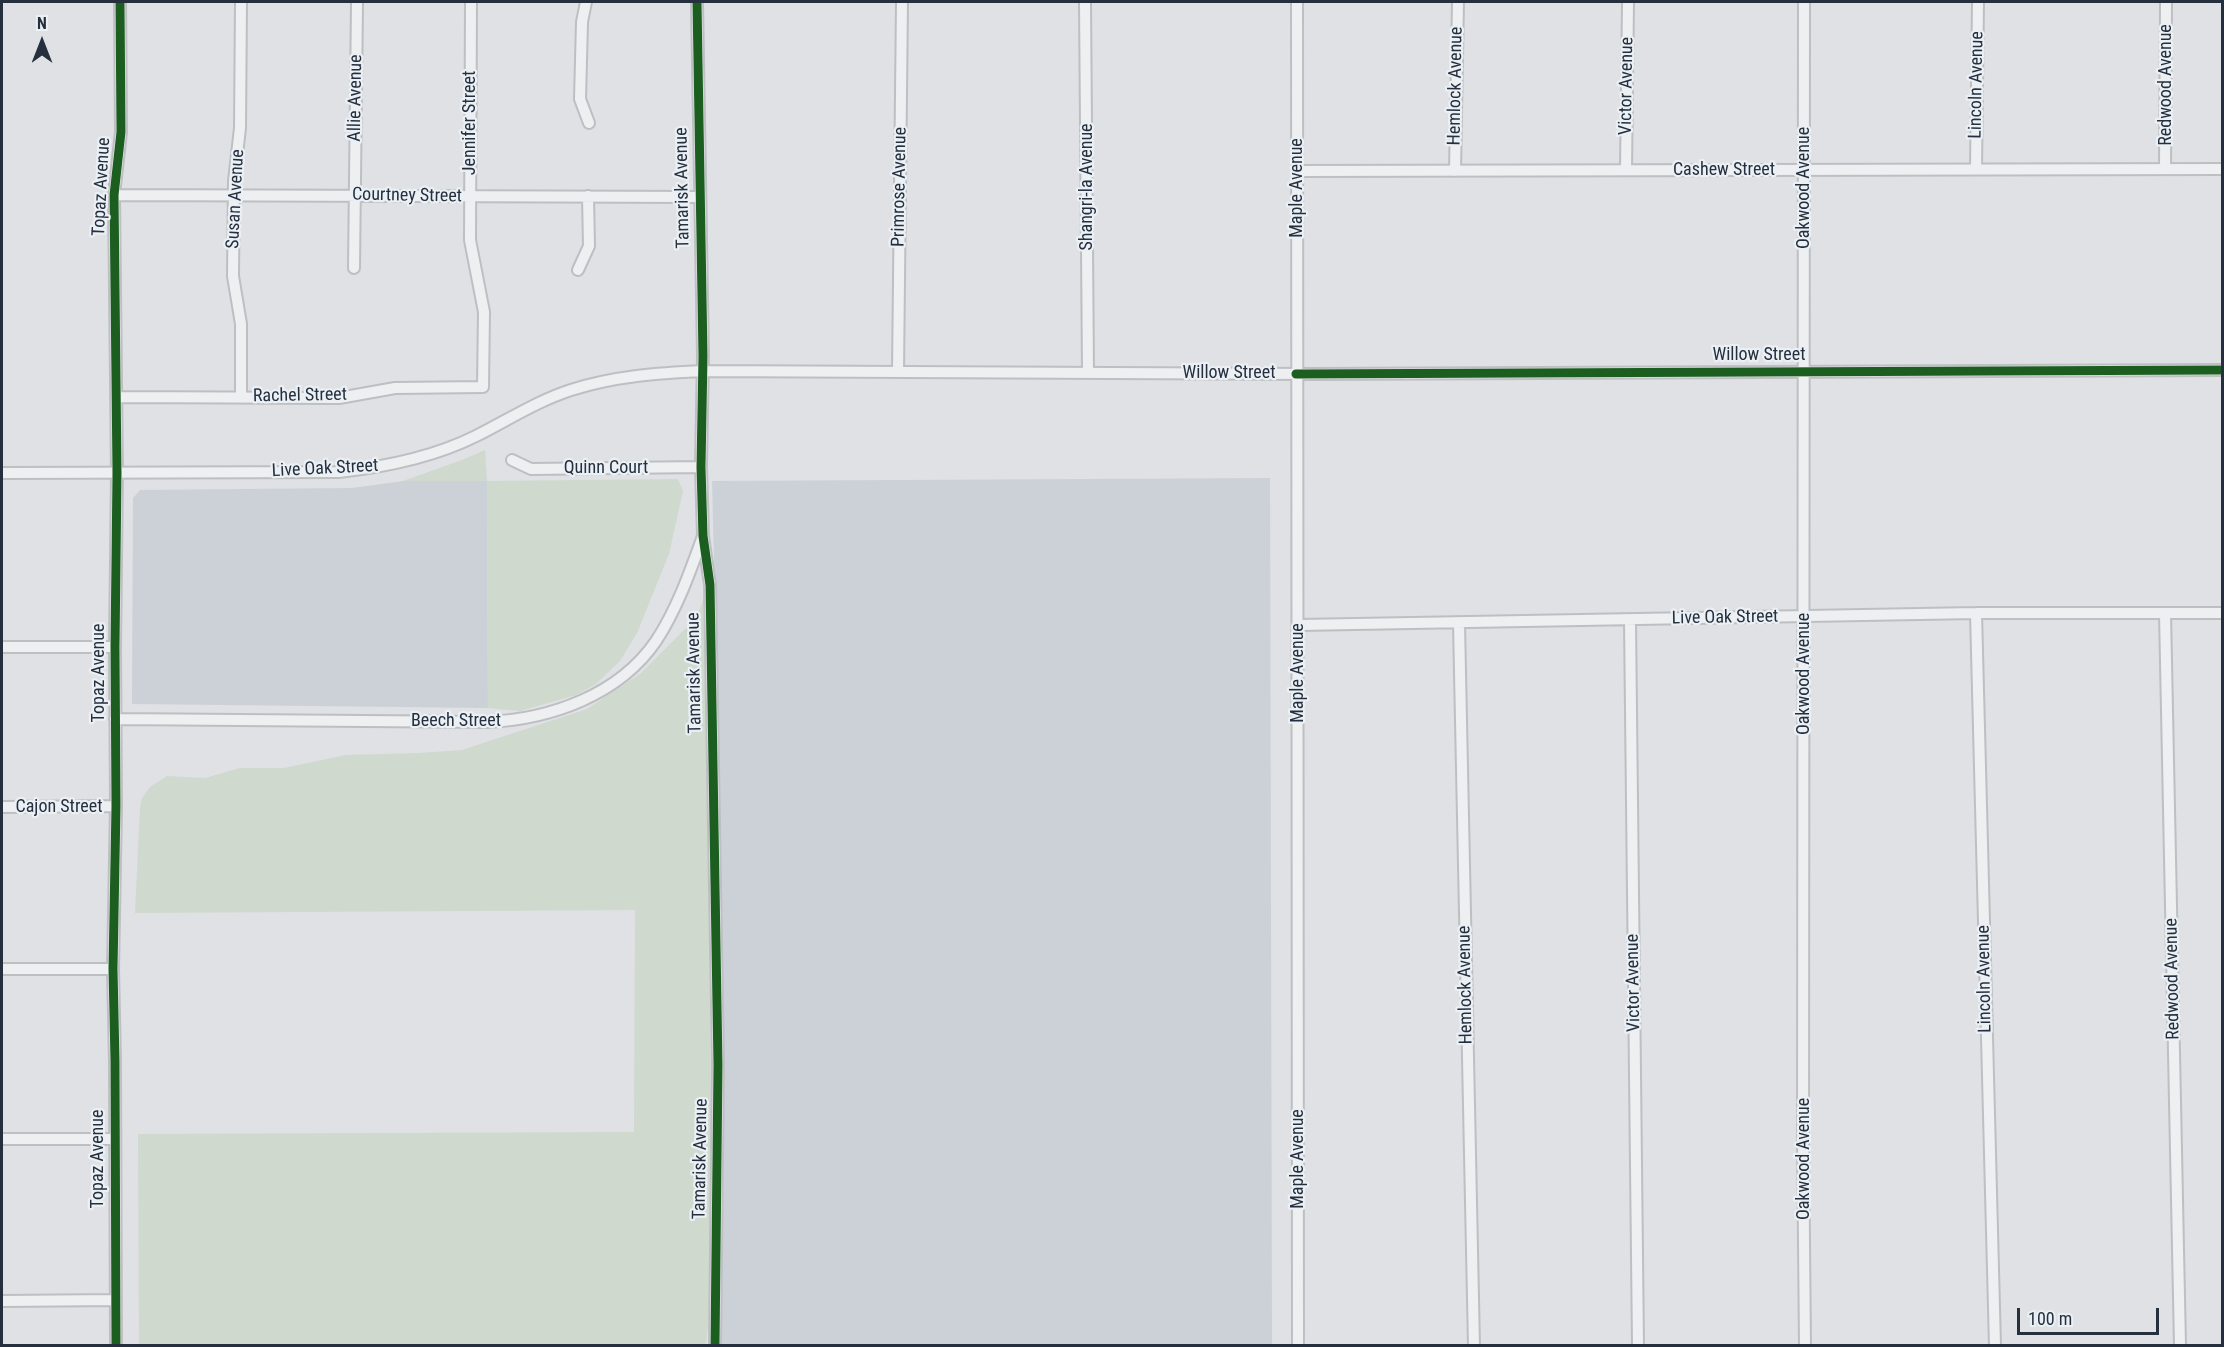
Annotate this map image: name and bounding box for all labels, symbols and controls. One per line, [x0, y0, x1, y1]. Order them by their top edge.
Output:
north arrow [12, 12, 72, 72]
text: N [37, 14, 47, 33]
street label: Redwood Avenue [2155, 24, 2177, 146]
street label: Hemlock Avenue [1444, 26, 1468, 146]
street label: Lincoln Avenue [1965, 31, 1989, 139]
street label: Victor Avenue [1615, 37, 1639, 135]
street label: Allie Avenue [344, 54, 368, 142]
street label: Jennifer Street [459, 71, 481, 175]
street label: Shangri-la Avenue [1076, 123, 1098, 251]
street label: Tamarisk Avenue [671, 127, 695, 249]
street label: Primrose Avenue [888, 127, 912, 247]
street label: Oakwood Avenue [1793, 127, 1815, 249]
street label: Topaz Avenue [89, 137, 115, 237]
street label: Maple Avenue [1286, 138, 1308, 238]
street label: Susan Avenue [223, 149, 249, 249]
street label: Cashew Street [1673, 159, 1775, 181]
street label: Courtney Street [352, 184, 462, 208]
street label: Willow Street [1712, 344, 1806, 366]
street label: Willow Street [1182, 362, 1276, 384]
street label: Rachel Street [253, 384, 347, 408]
street label: Live Oak Street [271, 455, 379, 483]
street label: Quinn Court [564, 457, 648, 479]
street label: Live Oak Street [1671, 606, 1779, 630]
street label: Tamarisk Avenue [683, 612, 707, 734]
street label: Oakwood Avenue [1793, 613, 1815, 735]
street label: Maple Avenue [1287, 623, 1309, 723]
street label: Topaz Avenue [88, 624, 110, 722]
street label: Beech Street [411, 710, 501, 732]
street label: Cajon Street [16, 796, 102, 818]
street label: Redwood Avenue [2161, 918, 2185, 1040]
street label: Hemlock Avenue [1454, 925, 1478, 1045]
street label: Lincoln Avenue [1973, 925, 1997, 1033]
street label: Victor Avenue [1622, 934, 1646, 1032]
street label: Tamarisk Avenue [689, 1098, 713, 1220]
street label: Oakwood Avenue [1793, 1098, 1815, 1220]
street label: Maple Avenue [1287, 1109, 1309, 1209]
street label: Topaz Avenue [87, 1110, 109, 1208]
scale bar [2020, 1296, 2162, 1334]
text: 100 m [2028, 1308, 2072, 1329]

